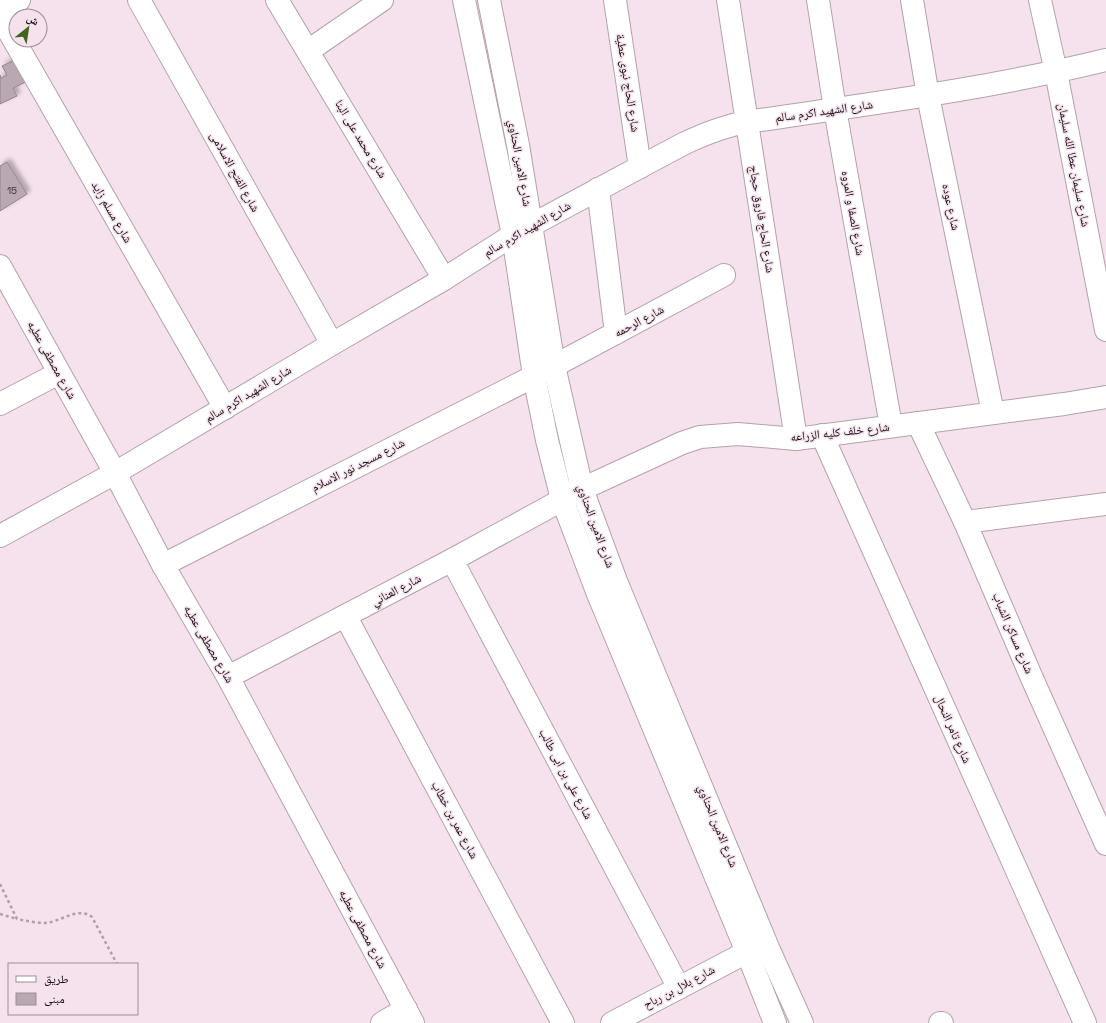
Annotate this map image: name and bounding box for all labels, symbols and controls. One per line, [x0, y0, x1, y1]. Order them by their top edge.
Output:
north arrow [8, 8, 48, 48]
text: ش [24, 10, 42, 29]
street label: شارع الحاج نبوى عطية [612, 33, 644, 133]
street label: شارع الشهيد اكرم سالم [774, 96, 874, 126]
street label: شارع محمد على البنا [331, 97, 391, 181]
street label: شارع سليمان عطا الله سليمان [1054, 102, 1094, 228]
street label: شارع الامين الحناوي [502, 118, 536, 208]
street label: شارع الفتح الاسلامى [206, 129, 264, 215]
street label: شارع الحاج فاروق حجاج [746, 164, 778, 274]
street label: شارع الصفا و المروه [838, 169, 868, 257]
street label: شارع مسلم زايد [88, 178, 136, 246]
street label: شارع عوده [938, 182, 964, 232]
house number: 15 [7, 184, 17, 197]
street label: شارع الشهيد اكرم سالم [480, 197, 574, 261]
street label: شارع الرحمه [611, 301, 667, 341]
street label: شارع مصطفى عطيه [24, 318, 80, 402]
street label: شارع الشهيد اكرم سالم [202, 362, 294, 426]
street label: شارع خلف كليه الزراعه [790, 419, 890, 445]
street label: شارع مسجد نور الاسلام [309, 434, 408, 495]
street label: شارع الامين الحناوي [572, 482, 619, 571]
street label: شارع العناني [368, 570, 425, 612]
street label: شارع مساكن الشباب [989, 590, 1037, 676]
street label: شارع مصطفى عطيه [180, 602, 238, 686]
street label: شارع تامر النحال [931, 692, 975, 766]
street label: شارع على بن ابى طالب [535, 726, 597, 822]
street label: شارع عمر بن خطاب [428, 778, 482, 862]
street label: شارع الامين الحناوي [692, 782, 742, 871]
street label: شارع مصطفى عطيه [335, 887, 391, 972]
street label: شارع بلال بن رباح [640, 961, 718, 1013]
legend [8, 963, 138, 1015]
text: طريق [44, 971, 69, 987]
text: مبنى [44, 991, 65, 1007]

